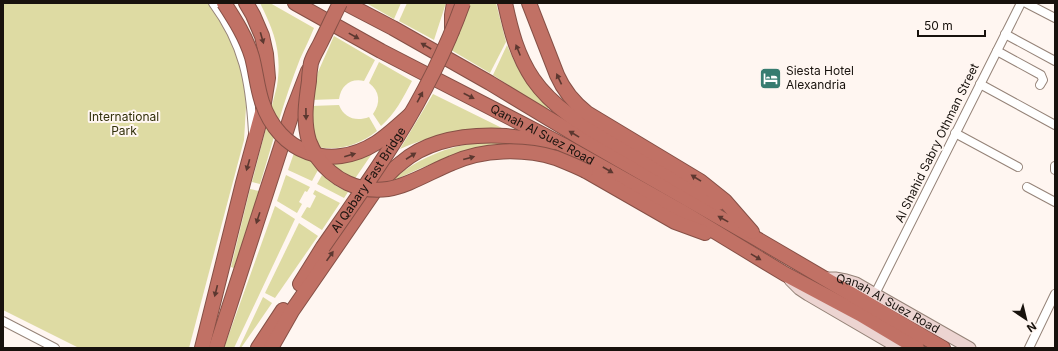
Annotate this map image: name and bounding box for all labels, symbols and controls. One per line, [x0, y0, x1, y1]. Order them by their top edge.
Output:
scale bar [918, 12, 985, 38]
text: 50 m [924, 18, 953, 33]
one-way arrow [259, 32, 265, 44]
one-way arrow [348, 32, 359, 39]
one-way arrow [420, 43, 432, 50]
one-way arrow [515, 45, 521, 56]
street label: Al Shahid Sabry Othman Street [891, 61, 982, 225]
place label: Siesta Hotel Alexandria [786, 63, 854, 92]
hotel icon: Siesta Hotel Alexandria [758, 65, 784, 91]
one-way arrow [556, 74, 562, 85]
one-way arrow [417, 91, 424, 103]
one-way arrow [463, 93, 474, 99]
street label: Qanah Al Suez Road [488, 101, 597, 168]
one-way arrow [303, 108, 309, 121]
park label: International Park [89, 109, 159, 138]
street label: Al Qabary Fast Bridge [327, 124, 409, 235]
one-way arrow [568, 130, 580, 137]
one-way arrow [344, 152, 356, 158]
one-way arrow [406, 152, 416, 160]
one-way arrow [462, 154, 475, 160]
one-way arrow [245, 159, 251, 171]
one-way arrow [602, 167, 614, 174]
one-way arrow [690, 175, 702, 182]
one-way arrow [255, 212, 261, 224]
one-way arrow [717, 216, 729, 223]
one-way arrow [326, 251, 334, 262]
one-way arrow [750, 253, 762, 260]
street label: Qanah Al Suez Road [835, 270, 943, 336]
one-way arrow [212, 285, 218, 297]
north arrow [1006, 299, 1046, 339]
text: N [1024, 319, 1039, 335]

